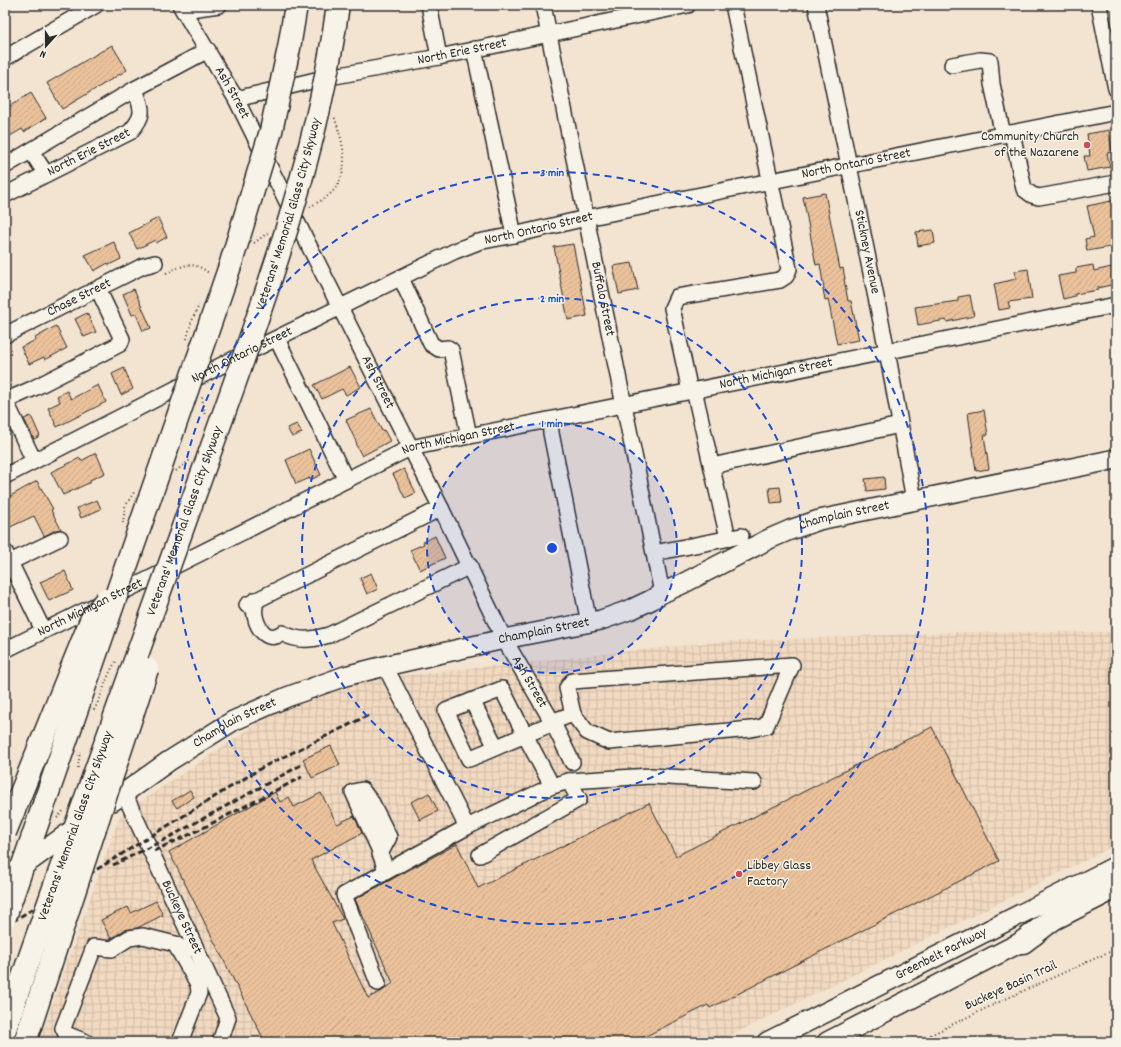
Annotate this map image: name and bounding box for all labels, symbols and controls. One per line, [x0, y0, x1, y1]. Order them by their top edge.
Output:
north arrow [26, 26, 66, 66]
street label: North Erie Street [416, 33, 509, 71]
text: N [37, 45, 49, 62]
street label: Ash Street [209, 63, 254, 122]
street label: Veterans' Memorial Glass City Skyway [251, 116, 327, 313]
street label: North Erie Street [44, 123, 134, 182]
place label: Community Church of the Nazarene [981, 127, 1079, 163]
marker: Community Church of the Nazarene [1082, 140, 1092, 150]
street label: North Ontario Street [800, 143, 912, 185]
text: 3 min [540, 165, 564, 182]
street label: North Ontario Street [483, 207, 595, 251]
street label: Stickney Avenue [848, 208, 885, 296]
street label: Buffalo Street [585, 260, 620, 338]
street label: Chase Street [44, 273, 115, 322]
text: 2 min [540, 291, 564, 308]
street label: North Ontario Street [188, 322, 296, 389]
street label: Ash Street [356, 352, 399, 412]
street label: North Michigan Street [718, 353, 834, 395]
text: 1 min [541, 416, 563, 433]
street label: North Michigan Street [398, 417, 517, 461]
street label: Veterans' Memorial Glass City Skyway [142, 423, 228, 619]
street label: Champlain Street [796, 496, 891, 536]
centre of rings [545, 541, 559, 555]
street label: North Michigan Street [34, 574, 146, 642]
street label: Champlain Street [496, 612, 591, 650]
street label: Ash Street [506, 652, 552, 712]
street label: Champlain Street [189, 693, 280, 754]
street label: Veterans' Memorial Glass City Skyway [33, 728, 119, 924]
place label: Libbey Glass Factory [747, 856, 811, 892]
marker: Libbey Glass Factory [734, 869, 744, 879]
street label: Buckeye Street [156, 877, 207, 958]
street label: Greenbelt Parkway [892, 923, 991, 986]
street label: Buckeye Basin Trail [962, 956, 1061, 1016]

